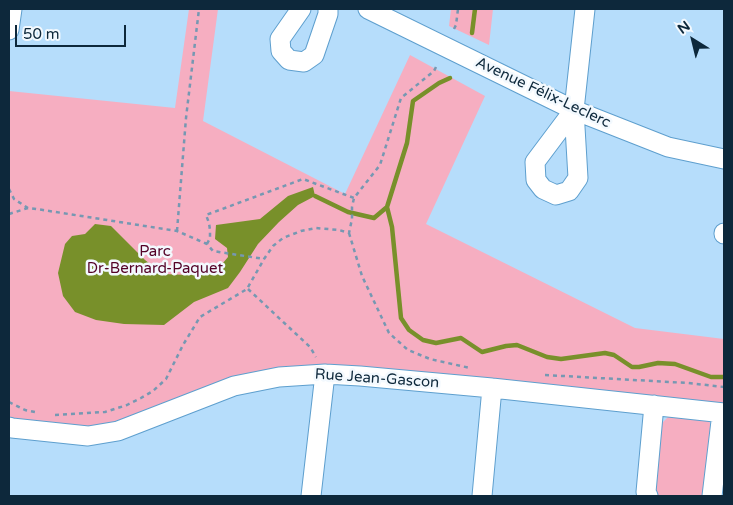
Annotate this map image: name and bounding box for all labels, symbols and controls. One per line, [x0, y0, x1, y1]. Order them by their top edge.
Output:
scale bar [18, 15, 129, 47]
north arrow [668, 15, 718, 65]
text: N [674, 17, 693, 38]
text: 50 m [23, 25, 60, 43]
street label: Avenue Félix-Leclerc [473, 54, 613, 132]
park label: Parc Dr-Bernard-Paquet [87, 243, 223, 278]
street label: Rue Jean-Gascon [314, 366, 440, 392]

